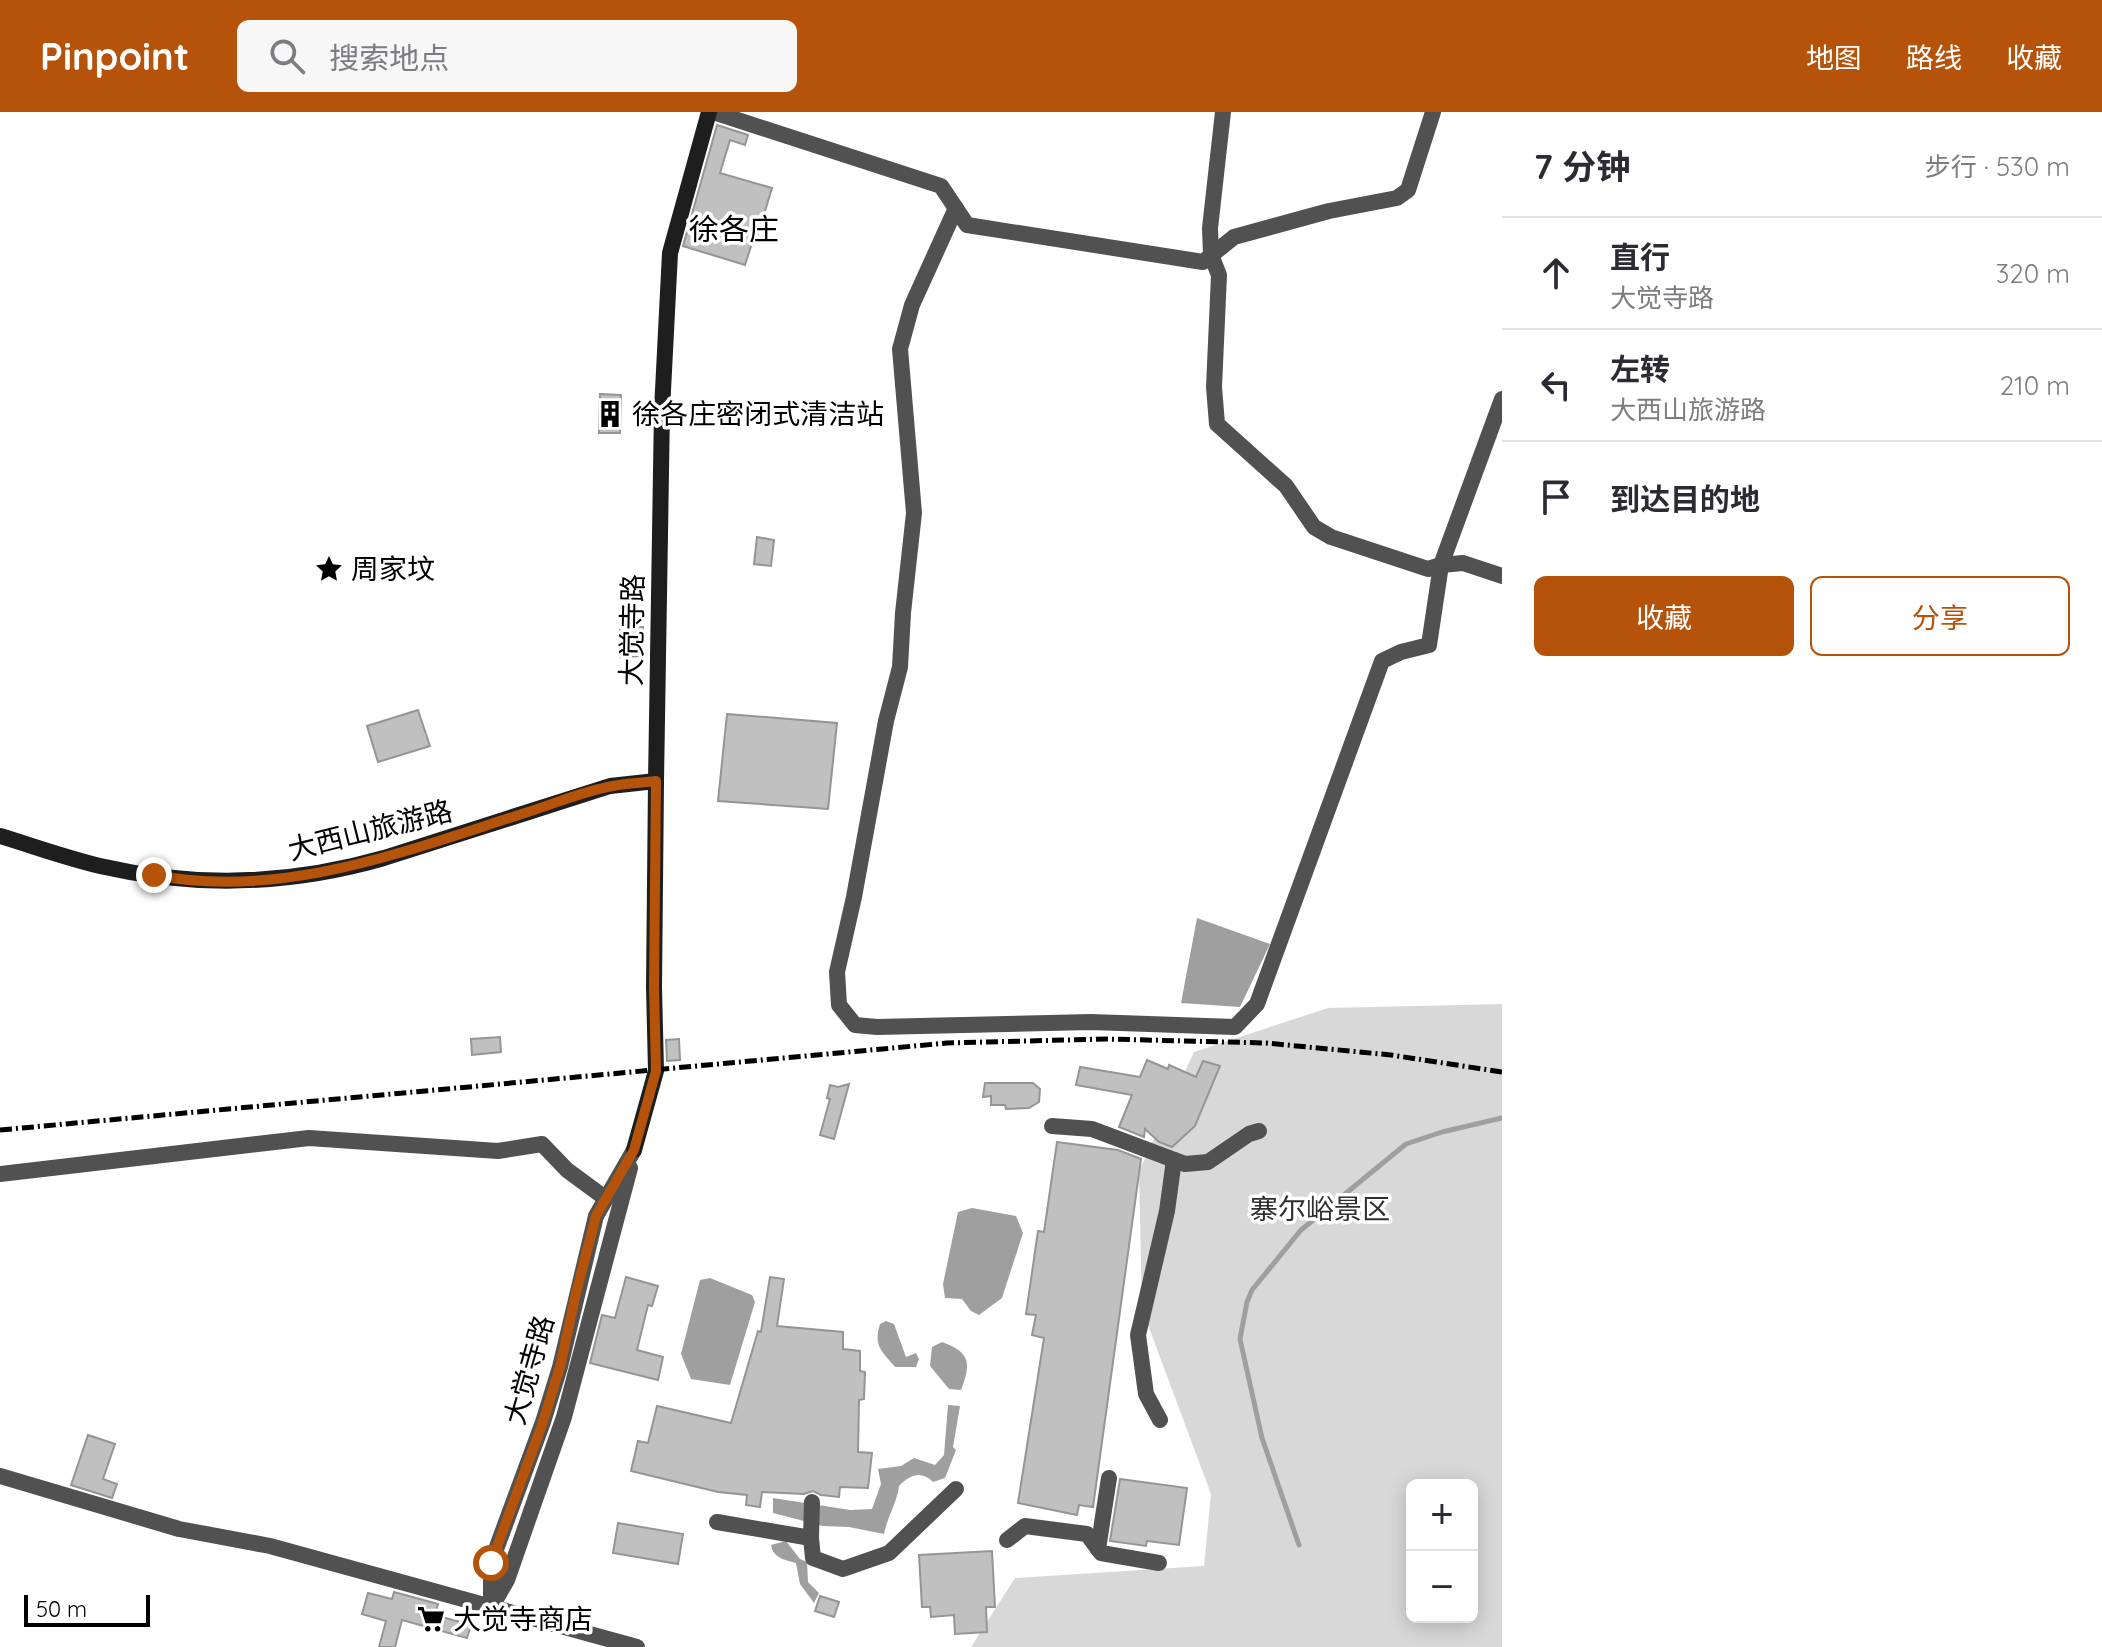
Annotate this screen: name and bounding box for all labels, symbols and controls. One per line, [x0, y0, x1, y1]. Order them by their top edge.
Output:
search box [237, 20, 797, 92]
text: Pinpoint [40, 32, 189, 80]
icon: search [265, 34, 309, 78]
text: 搜索地点 [329, 39, 449, 77]
text: 地图 [1806, 40, 1862, 75]
text: 路线 [1906, 40, 1962, 75]
text: 收藏 [2006, 40, 2062, 75]
text: 7 分钟 [1534, 145, 1630, 188]
text: 步行 · 530 m [1925, 150, 2070, 183]
district label: 徐各庄 [689, 210, 779, 248]
text: 直行 [1610, 238, 1670, 276]
icon: ahead [1534, 251, 1578, 295]
text: 320 m [1996, 257, 2070, 290]
text: 大觉寺路 [1610, 281, 1714, 314]
text: 左转 [1610, 350, 1670, 388]
icon: left [1534, 363, 1578, 407]
text: 210 m [2000, 369, 2070, 402]
text: 大西山旅游路 [1610, 393, 1766, 426]
place label: 徐各庄密闭式清洁站 [632, 396, 884, 431]
building icon: 徐各庄密闭式清洁站 [595, 399, 625, 429]
icon: arrive [1534, 475, 1578, 519]
text: 到达目的地 [1610, 480, 1760, 518]
place label: 周家坟 [351, 551, 435, 586]
place icon: 周家坟 [314, 554, 344, 584]
street label: 大觉寺路 [613, 574, 650, 686]
button: 收藏 [1534, 576, 1794, 656]
button: 分享 [1810, 576, 2070, 656]
street label: 大西山旅游路 [284, 792, 456, 867]
route end [136, 857, 172, 893]
park label: 寨尔峪景区 [1250, 1191, 1390, 1226]
street label: 大觉寺路 [496, 1311, 561, 1429]
map controls [1406, 1479, 1478, 1623]
button: + [1406, 1479, 1478, 1551]
route start [473, 1545, 509, 1581]
button: − [1406, 1551, 1478, 1623]
scale bar [24, 1591, 150, 1627]
text: 50 m [36, 1595, 87, 1623]
place label: 大觉寺商店 [453, 1601, 593, 1636]
supermarket icon: 大觉寺商店 [416, 1604, 446, 1634]

